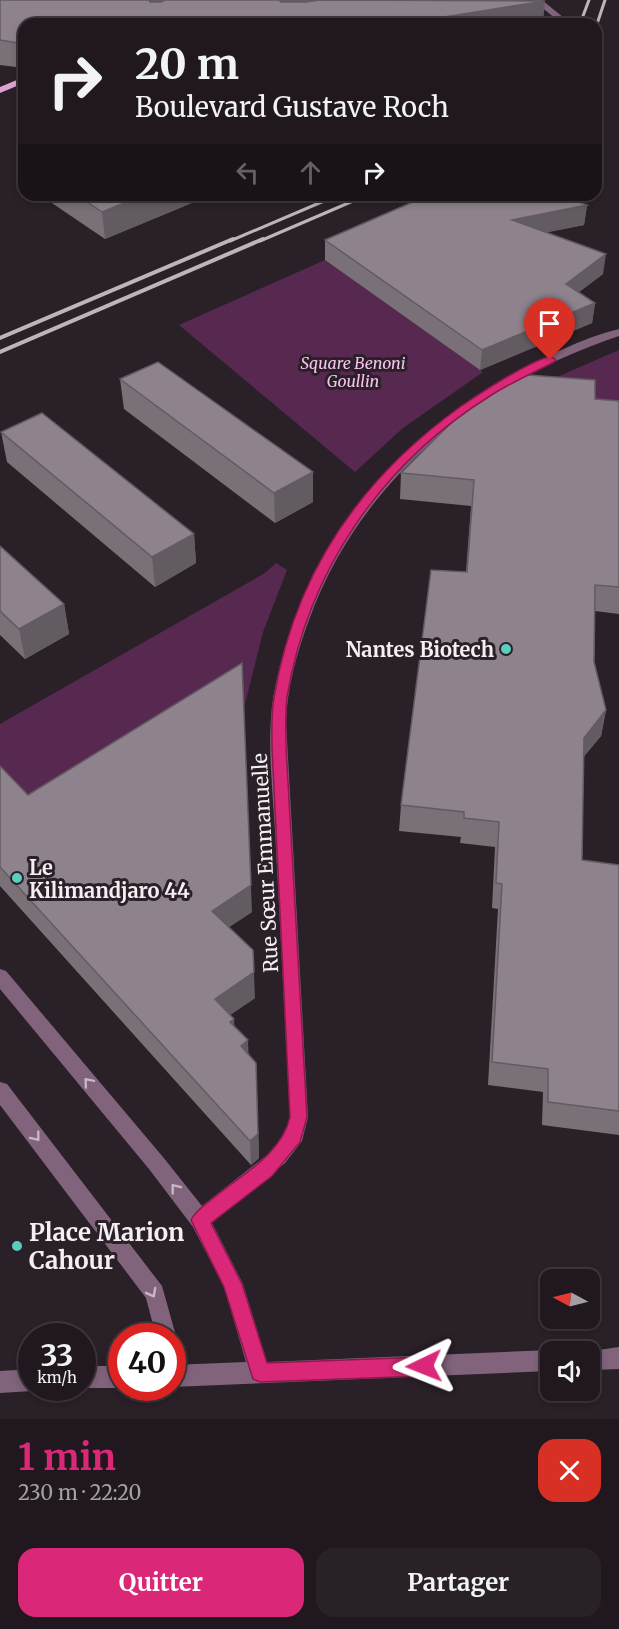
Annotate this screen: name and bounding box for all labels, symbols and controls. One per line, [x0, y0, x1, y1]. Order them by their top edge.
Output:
text: 20 m [135, 38, 239, 90]
icon: right [36, 42, 114, 120]
text: Boulevard Gustave Roch [135, 90, 449, 124]
icon: left [231, 156, 264, 189]
icon: ahead [294, 156, 327, 189]
icon: right [357, 156, 390, 189]
pin [524, 298, 575, 360]
icon: arrive [533, 307, 566, 340]
park label: Square Benoni Goullin [301, 353, 406, 391]
place label: Nantes Biotech [346, 637, 495, 662]
marker: Nantes Biotech [499, 642, 513, 656]
street label: Rue Sœur Emmanuelle [247, 753, 283, 973]
place label: Le Kilimandjaro 44 [29, 855, 190, 903]
marker: Le Kilimandjaro 44 [10, 871, 24, 885]
one-way arrow [84, 1078, 95, 1089]
one-way arrow [29, 1130, 40, 1141]
one-way arrow [171, 1183, 182, 1194]
place label: Place Marion Cahour [29, 1217, 184, 1276]
marker: Place Marion Cahour [10, 1239, 24, 1253]
north arrow [540, 1269, 600, 1329]
map controls [540, 1269, 600, 1401]
one-way arrow [145, 1287, 156, 1297]
speed limit sign: 40 [108, 1323, 186, 1401]
position arrow [392, 1334, 456, 1398]
text: 33 [40, 1336, 74, 1374]
button: sound [540, 1341, 600, 1401]
text: km/h [37, 1368, 77, 1387]
text: 1 min [18, 1435, 116, 1480]
button: close [538, 1439, 601, 1502]
text: 230 m · 22:20 [18, 1480, 142, 1505]
button: Quitter [18, 1548, 304, 1617]
button: Partager [316, 1548, 601, 1617]

